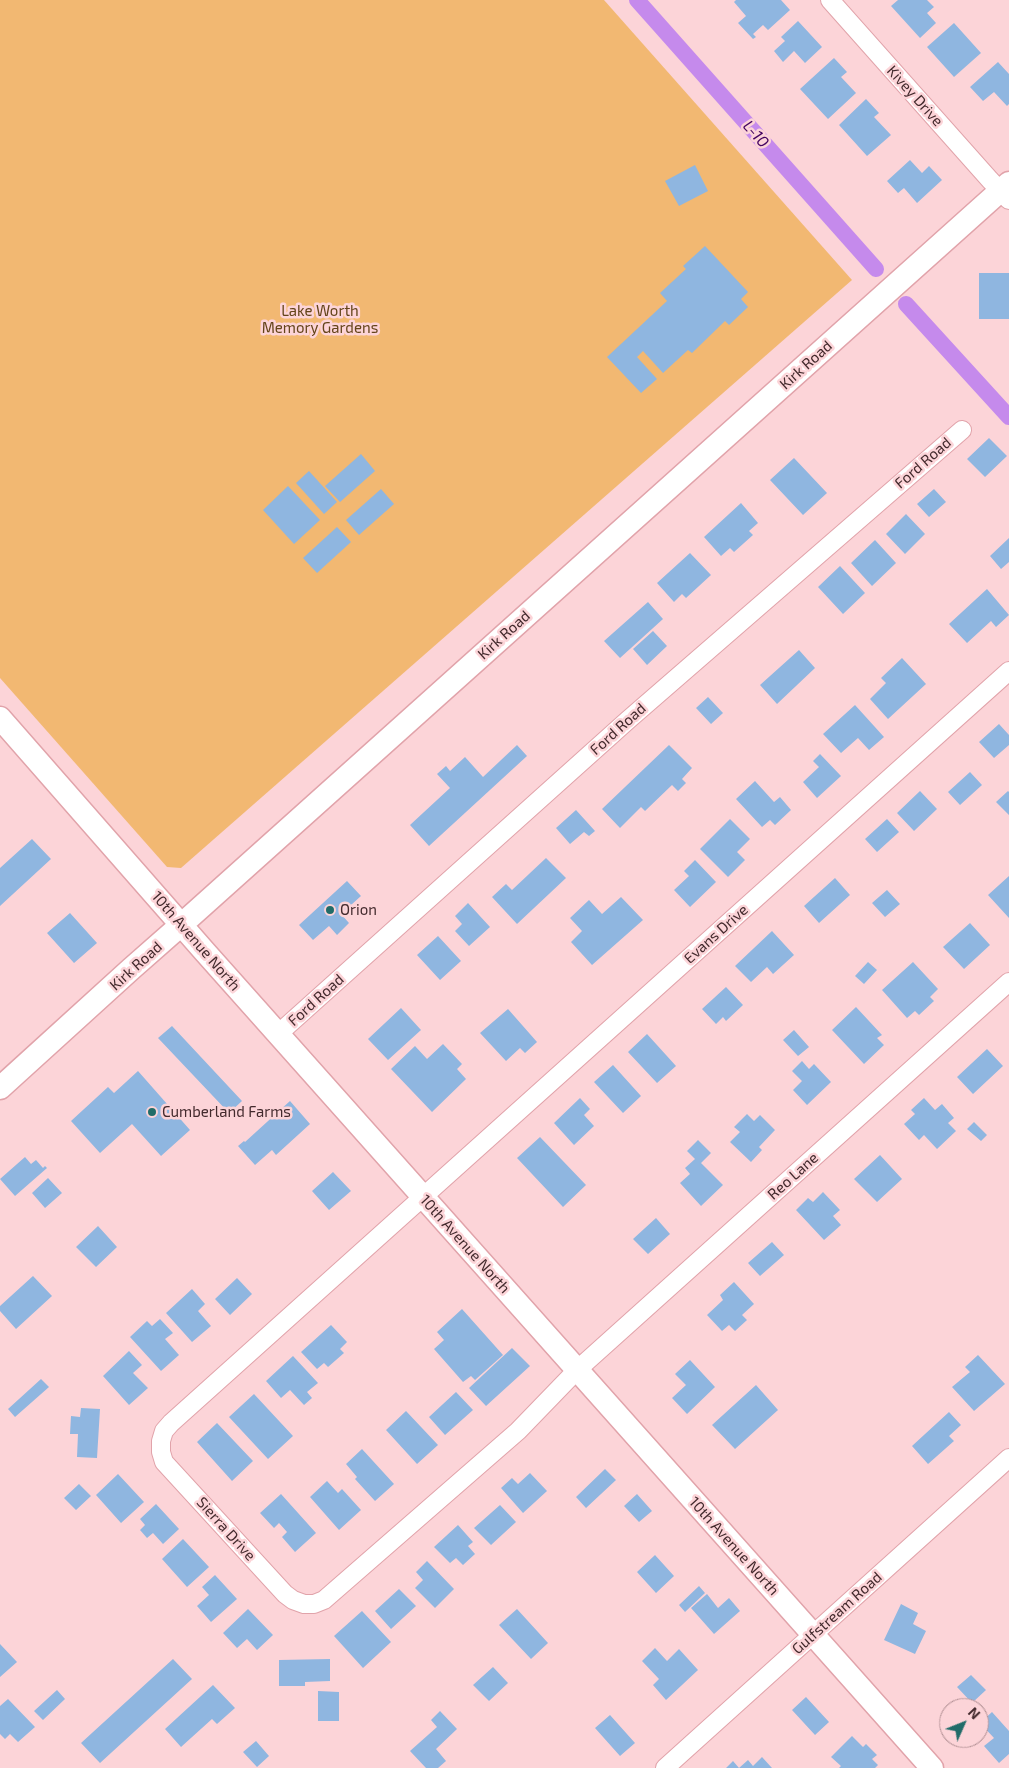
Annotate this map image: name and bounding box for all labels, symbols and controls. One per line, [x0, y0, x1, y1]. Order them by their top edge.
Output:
street label: Kivey Drive [883, 62, 947, 130]
water label: L-10 [739, 117, 773, 151]
park label: Lake Worth Memory Gardens [262, 302, 378, 337]
street label: Kirk Road [776, 337, 836, 393]
street label: Ford Road [891, 434, 955, 492]
street label: Kirk Road [474, 607, 534, 663]
street label: Ford Road [586, 699, 650, 759]
street label: 10th Avenue North [148, 888, 244, 994]
place label: Orion [340, 901, 377, 919]
street label: Evans Drive [680, 901, 752, 967]
marker: Orion [324, 904, 336, 916]
street label: Kirk Road [106, 938, 166, 994]
street label: Ford Road [284, 970, 348, 1030]
place label: Cumberland Farms [162, 1103, 291, 1121]
marker: Cumberland Farms [146, 1106, 158, 1118]
street label: Reo Lane [764, 1149, 822, 1203]
street label: 10th Avenue North [416, 1191, 514, 1297]
street label: Sierra Drive [193, 1493, 259, 1565]
street label: 10th Avenue North [685, 1493, 783, 1599]
street label: Gulfstream Road [788, 1568, 886, 1658]
north arrow [939, 1698, 989, 1748]
text: N [965, 1703, 984, 1722]

